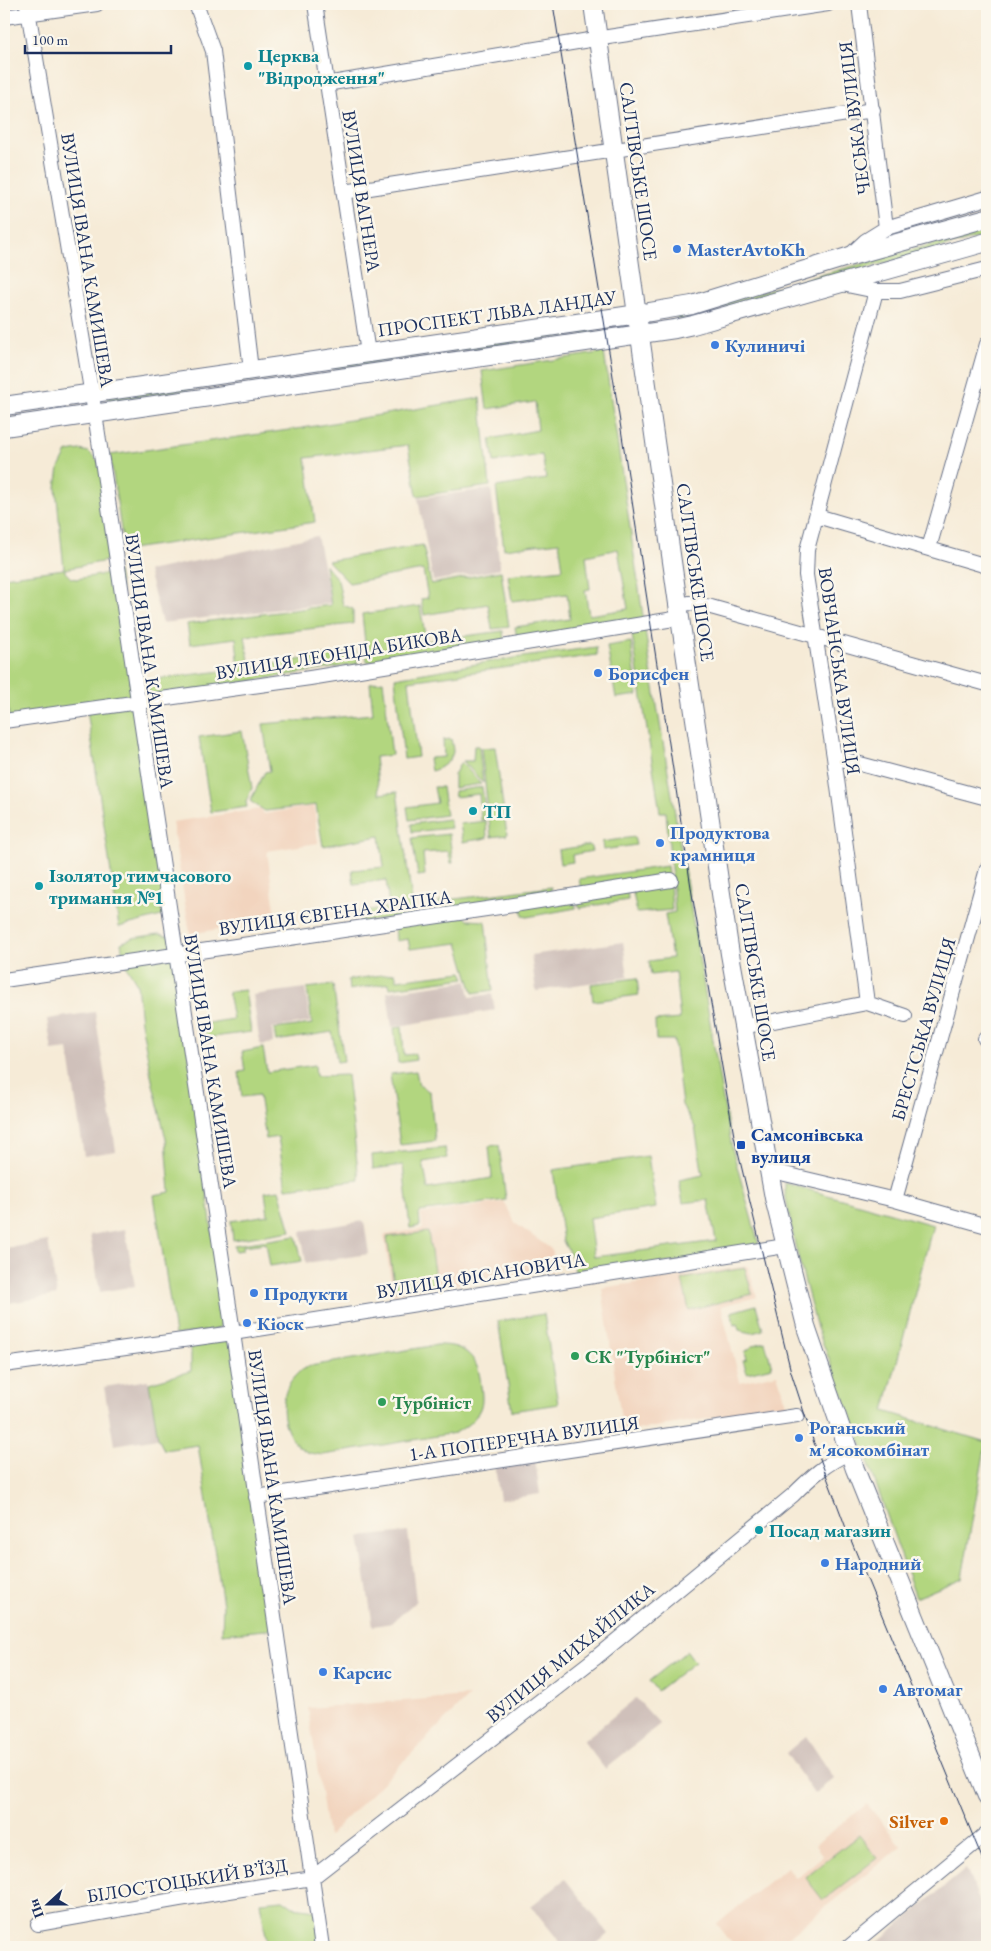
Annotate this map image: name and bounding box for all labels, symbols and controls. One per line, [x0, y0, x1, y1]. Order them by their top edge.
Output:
scale bar [25, 22, 171, 54]
text: 100 m [32, 30, 69, 49]
street label: ЧЕСЬКА ВУЛИЦЯ [833, 39, 876, 196]
place label: Церква "Відродження" [258, 43, 385, 90]
marker: Церква "Відродження" [242, 60, 254, 72]
street label: САЛТІВСЬКЕ ШОСЕ [614, 80, 663, 262]
street label: ВУЛИЦЯ ВАГНЕРА [336, 108, 387, 275]
street label: ВУЛИЦЯ ІВАНА КАМИШЕВА [55, 131, 120, 390]
place label: MasterAvtoKh [687, 237, 806, 262]
marker: MasterAvtoKh [671, 243, 683, 255]
street label: ПРОСПЕКТ ЛЬВА ЛАНДАУ [376, 284, 619, 343]
place label: Кулиничі [725, 333, 806, 358]
marker: Кулиничі [709, 339, 721, 351]
street label: САЛТІВСЬКЕ ШОСЕ [671, 481, 720, 663]
street label: ВУЛИЦЯ ІВАНА КАМИШЕВА [119, 532, 180, 791]
street label: ВОВЧАНСЬКА ВУЛИЦЯ [813, 566, 866, 777]
street label: ВУЛИЦЯ ЛЕОНІДА БИКОВА [214, 621, 465, 685]
place label: Борисфен [608, 661, 689, 686]
marker: Борисфен [592, 667, 604, 679]
place label: ТП [483, 799, 511, 824]
marker: ТП [467, 805, 479, 817]
place label: Продуктова крамниця [670, 820, 770, 867]
marker: Продуктова крамниця [654, 837, 666, 849]
place label: Ізолятор тимчасового тримання №1 [49, 863, 232, 910]
marker: Ізолятор тимчасового тримання №1 [33, 880, 45, 892]
street label: САЛТІВСЬКЕ ШОСЕ [729, 881, 782, 1063]
street label: ВУЛИЦЯ ЄВГЕНА ХРАПКА [217, 884, 454, 941]
street label: ВУЛИЦЯ ІВАНА КАМИШЕВА [178, 932, 243, 1191]
street label: БРЕСТСЬКА ВУЛИЦЯ [885, 934, 962, 1124]
place label: Самсонівська вулиця [751, 1122, 864, 1169]
marker: Самсонівська вулиця [735, 1139, 747, 1151]
street label: ВУЛИЦЯ ФІСАНОВИЧА [375, 1246, 588, 1304]
place label: Продукти [264, 1281, 348, 1306]
marker: Продукти [248, 1287, 260, 1299]
place label: Кіоск [257, 1311, 304, 1336]
marker: Кіоск [241, 1317, 253, 1329]
place label: СК "Турбініст" [585, 1344, 710, 1369]
street label: ВУЛИЦЯ ІВАНА КАМИШЕВА [242, 1348, 303, 1607]
marker: СК "Турбініст" [569, 1350, 581, 1362]
place label: Турбініст [392, 1390, 471, 1415]
marker: Турбініст [376, 1396, 388, 1408]
street label: 1-А ПОПЕРЕЧНА ВУЛИЦЯ [407, 1410, 641, 1467]
place label: Роганський м'ясокомбінат [809, 1415, 930, 1462]
marker: Роганський м'ясокомбінат [793, 1432, 805, 1444]
place label: Посад магазин [769, 1518, 891, 1543]
marker: Посад магазин [753, 1524, 765, 1536]
place label: Народний [835, 1551, 921, 1576]
marker: Народний [819, 1557, 831, 1569]
street label: ВУЛИЦЯ МИХАЙЛИКА [481, 1576, 661, 1728]
place label: Карсис [333, 1660, 392, 1685]
marker: Карсис [317, 1666, 329, 1678]
place label: Автомаг [892, 1677, 963, 1702]
marker: Автомаг [877, 1683, 889, 1695]
place label: Silver [889, 1809, 934, 1834]
marker: Silver [938, 1815, 950, 1827]
street label: БІЛОСТОЦЬКИЙ В’ЇЗД [85, 1852, 289, 1909]
north arrow [22, 1878, 72, 1928]
text: Пн [24, 1896, 48, 1921]

